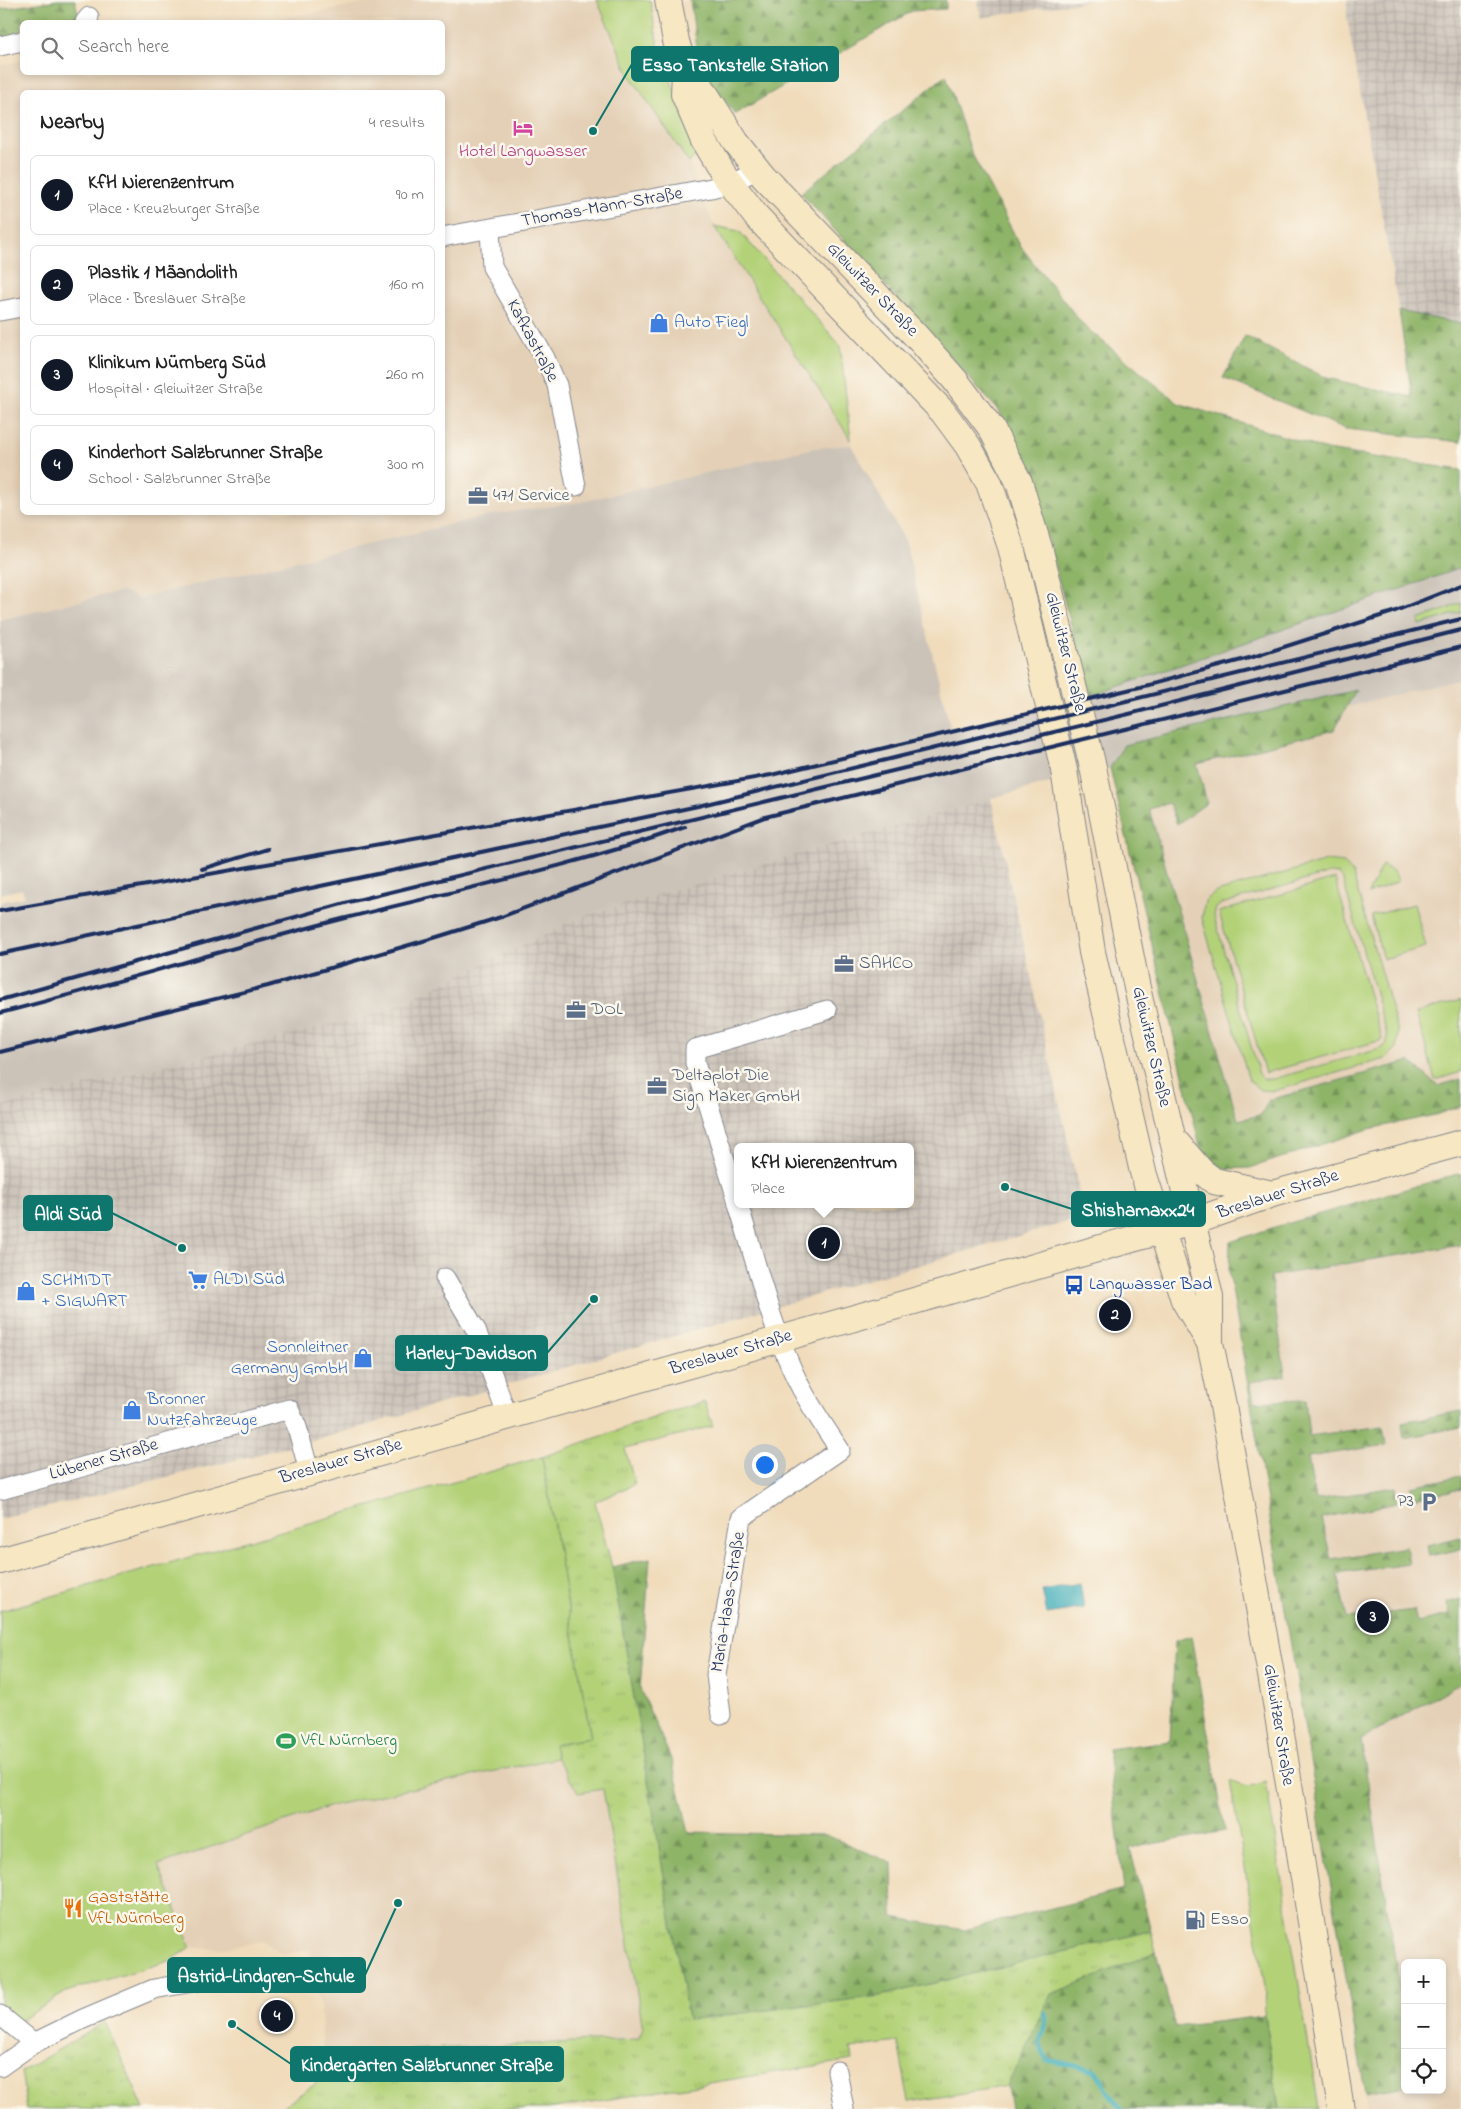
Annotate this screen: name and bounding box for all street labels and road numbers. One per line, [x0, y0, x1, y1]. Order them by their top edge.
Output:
street label: Thomas-Mann-Straße [519, 181, 686, 235]
street label: Gleiwitzer Straße [820, 237, 925, 344]
street label: Kafkastraße [499, 295, 565, 388]
street label: Gleiwitzer Straße [1038, 589, 1093, 716]
street label: Gleiwitzer Straße [1125, 984, 1178, 1111]
street label: Breslauer Straße [1213, 1163, 1343, 1227]
street label: Breslauer Straße [666, 1323, 796, 1383]
street label: Lübener Straße [47, 1432, 162, 1488]
street label: Breslauer Straße [276, 1432, 406, 1492]
street label: Maria-Haas-Straße [705, 1529, 753, 1674]
street label: Gleiwitzer Straße [1256, 1662, 1301, 1789]

